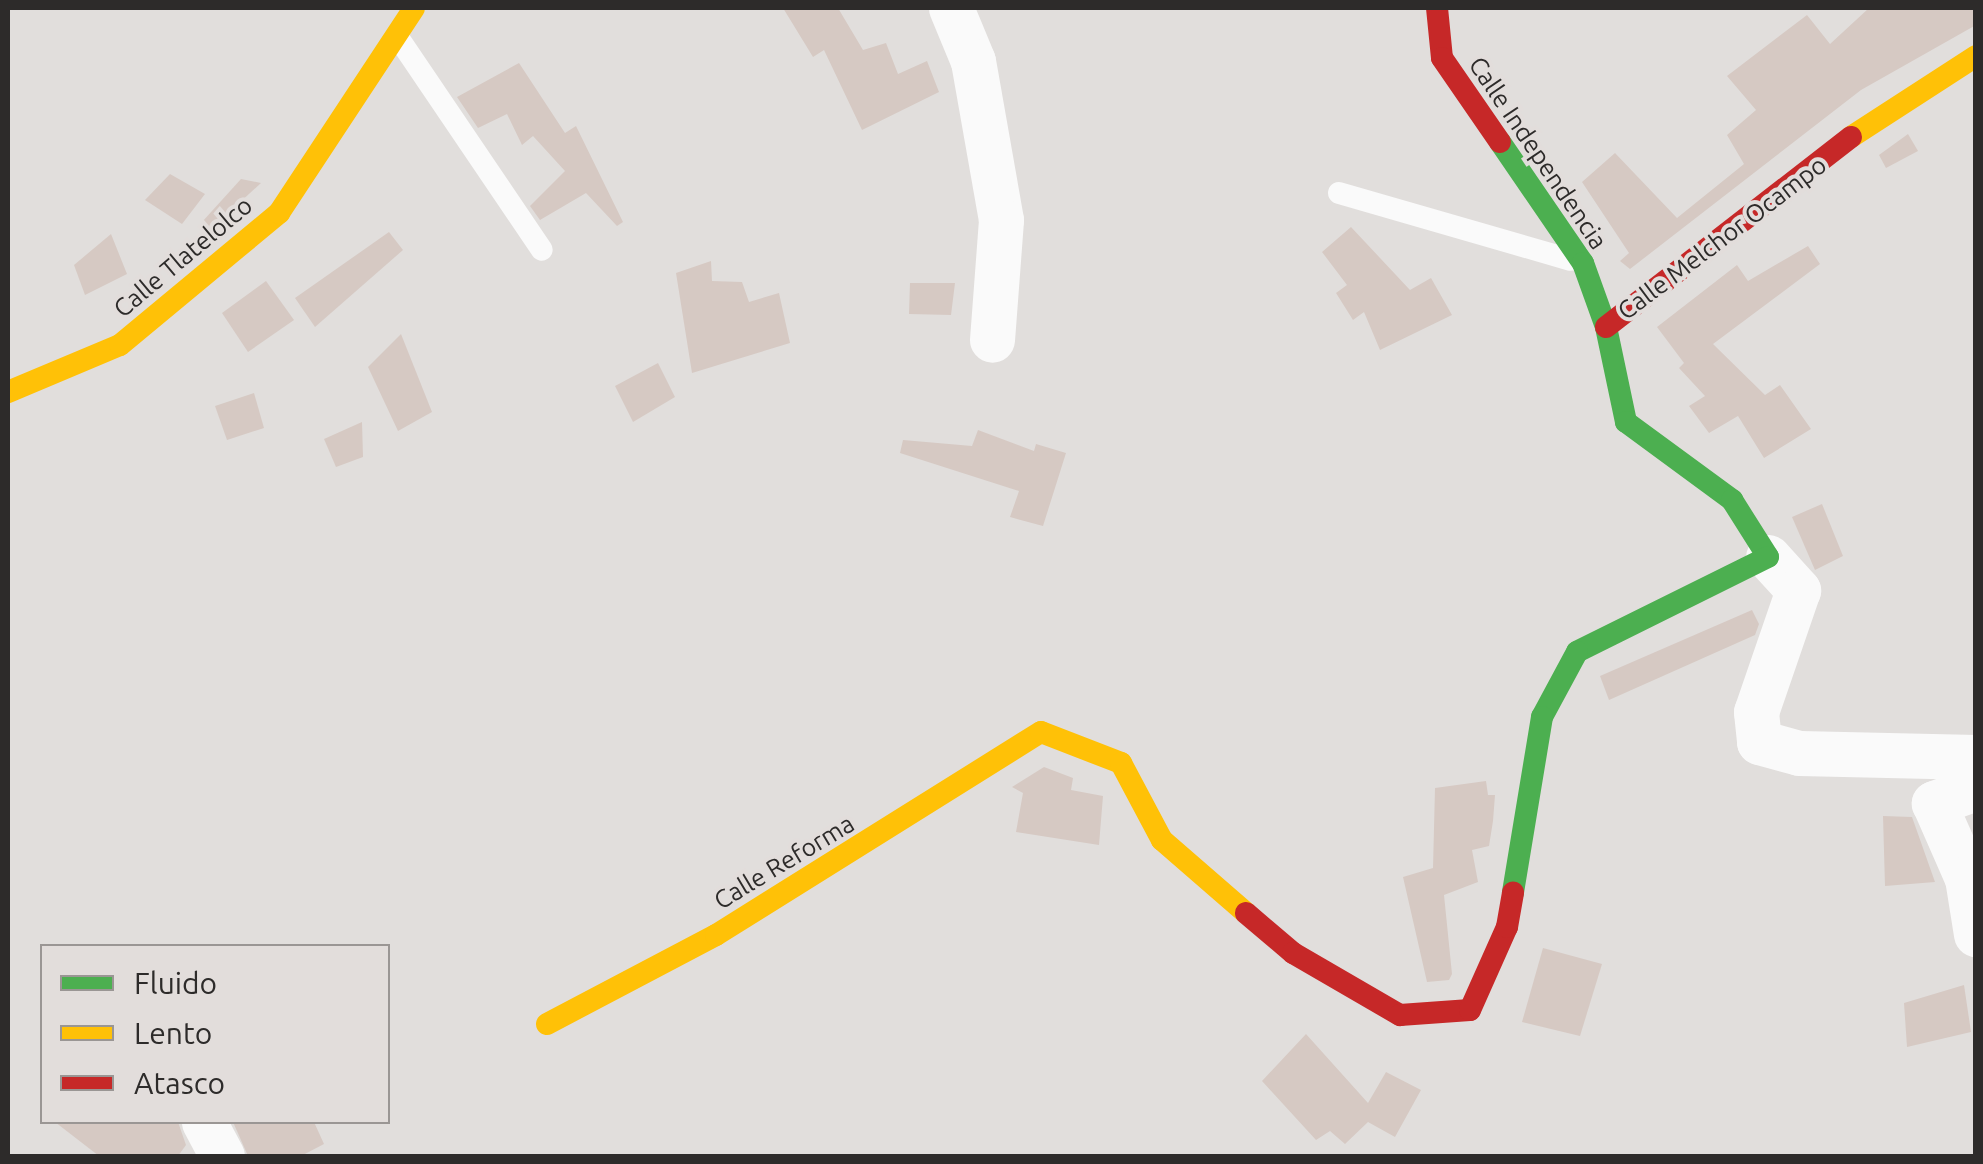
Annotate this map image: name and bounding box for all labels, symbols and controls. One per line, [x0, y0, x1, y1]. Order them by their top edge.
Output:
street label: Calle Independencia [1462, 51, 1614, 255]
street label: Calle Melchor Ocampo [1612, 150, 1832, 326]
street label: Calle Tlatelolco [108, 190, 258, 324]
street label: Calle Reforma [708, 808, 860, 916]
legend [40, 944, 390, 1124]
text: Fluido [134, 966, 217, 1000]
text: Lento [134, 1016, 212, 1050]
text: Atasco [134, 1066, 225, 1100]

